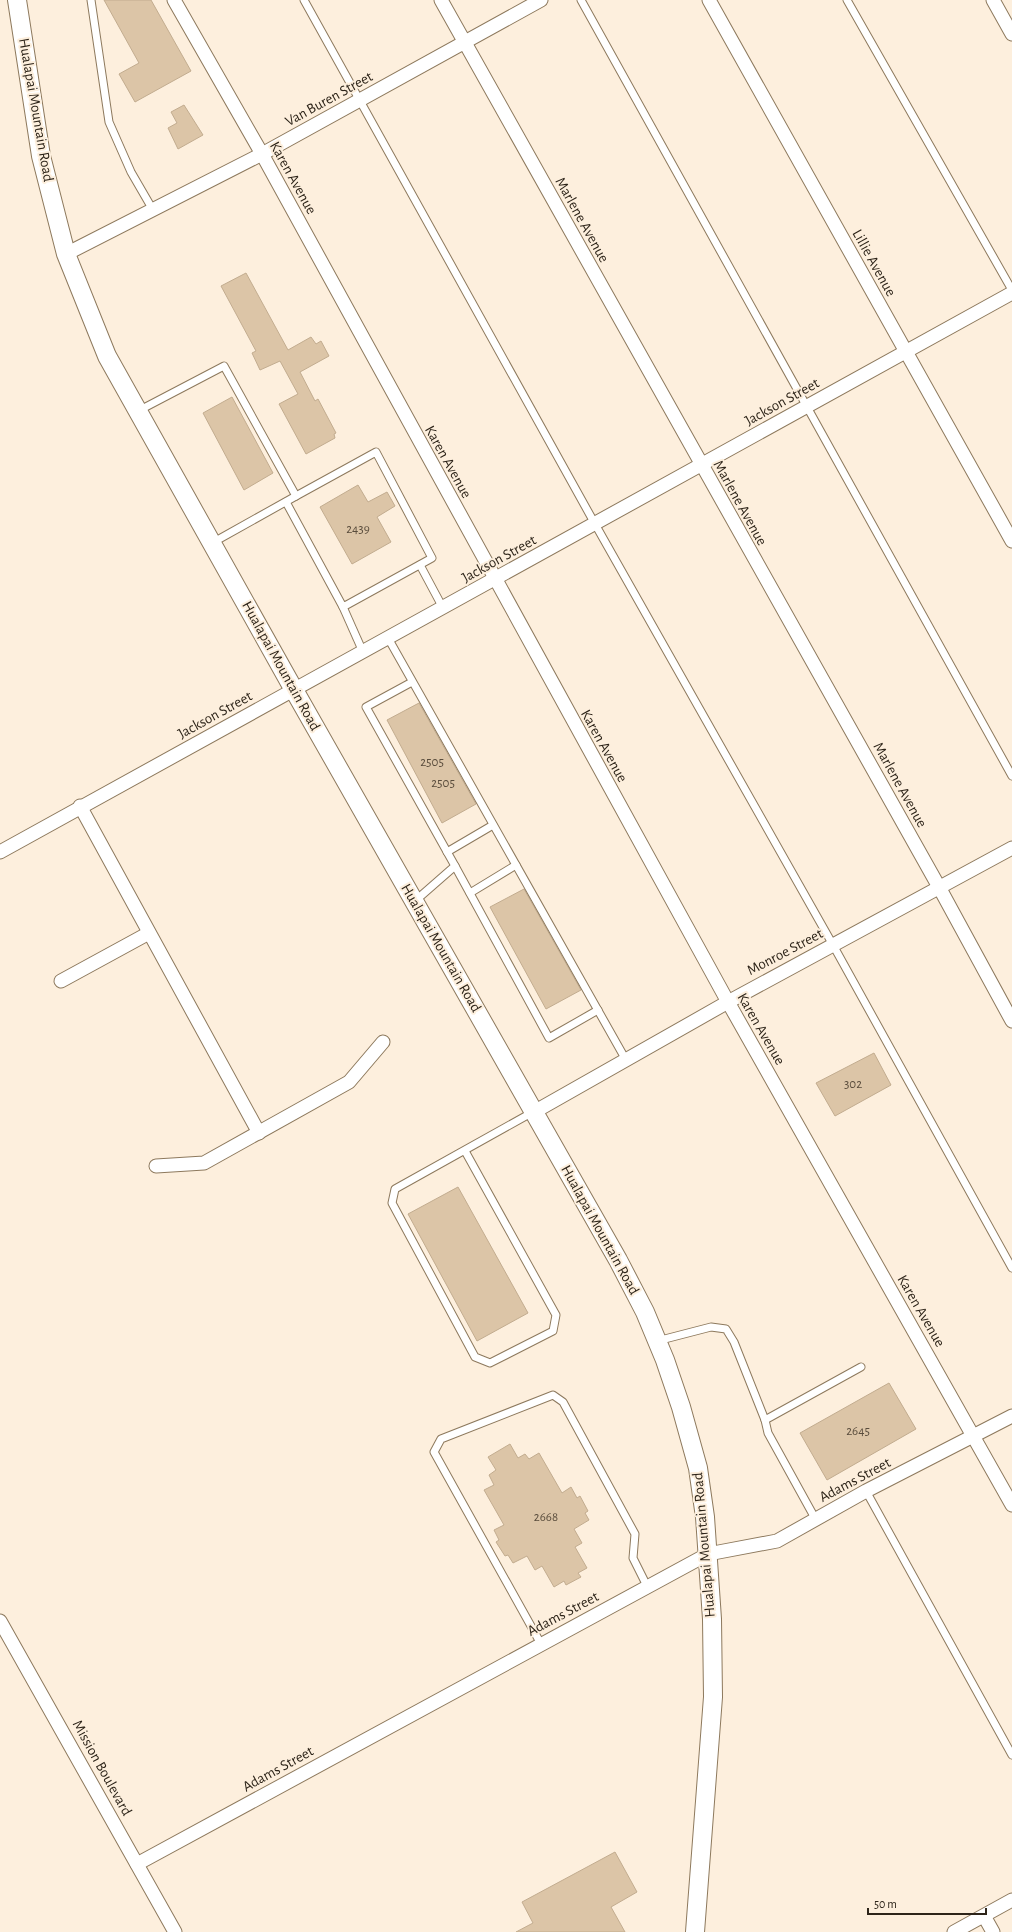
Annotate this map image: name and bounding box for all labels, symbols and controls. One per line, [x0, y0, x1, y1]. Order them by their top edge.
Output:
street label: Hualapai Mountain Road [16, 37, 56, 183]
street label: Van Buren Street [283, 69, 375, 129]
street label: Karen Avenue [267, 139, 319, 217]
street label: Marlene Avenue [552, 175, 612, 265]
street label: Lillie Avenue [849, 227, 899, 299]
street label: Jackson Street [742, 375, 822, 428]
street label: Karen Avenue [422, 423, 474, 501]
street label: Marlene Avenue [710, 458, 770, 548]
house number: 2439 [346, 523, 370, 536]
street label: Jackson Street [459, 532, 539, 585]
street label: Hualapai Mountain Road [239, 599, 323, 733]
street label: Jackson Street [175, 688, 255, 741]
street label: Karen Avenue [578, 707, 630, 785]
street label: Marlene Avenue [870, 740, 930, 830]
house number: 2505 [420, 756, 444, 769]
house number: 2505 [431, 777, 455, 790]
street label: Hualapai Mountain Road [398, 881, 484, 1015]
street label: Monroe Street [745, 926, 825, 978]
street label: Karen Avenue [734, 990, 788, 1068]
house number: 302 [844, 1078, 862, 1091]
street label: Hualapai Mountain Road [558, 1163, 642, 1297]
street label: Karen Avenue [894, 1272, 948, 1350]
house number: 2645 [846, 1425, 870, 1438]
street label: Adams Street [817, 1455, 893, 1505]
street label: Hualapai Mountain Road [690, 1472, 718, 1618]
house number: 2668 [534, 1511, 558, 1524]
street label: Adams Street [525, 1589, 601, 1639]
street label: Mission Boulevard [70, 1718, 135, 1818]
street label: Adams Street [240, 1743, 316, 1795]
scale bar [868, 1890, 986, 1916]
text: 50 m [874, 1898, 897, 1910]

